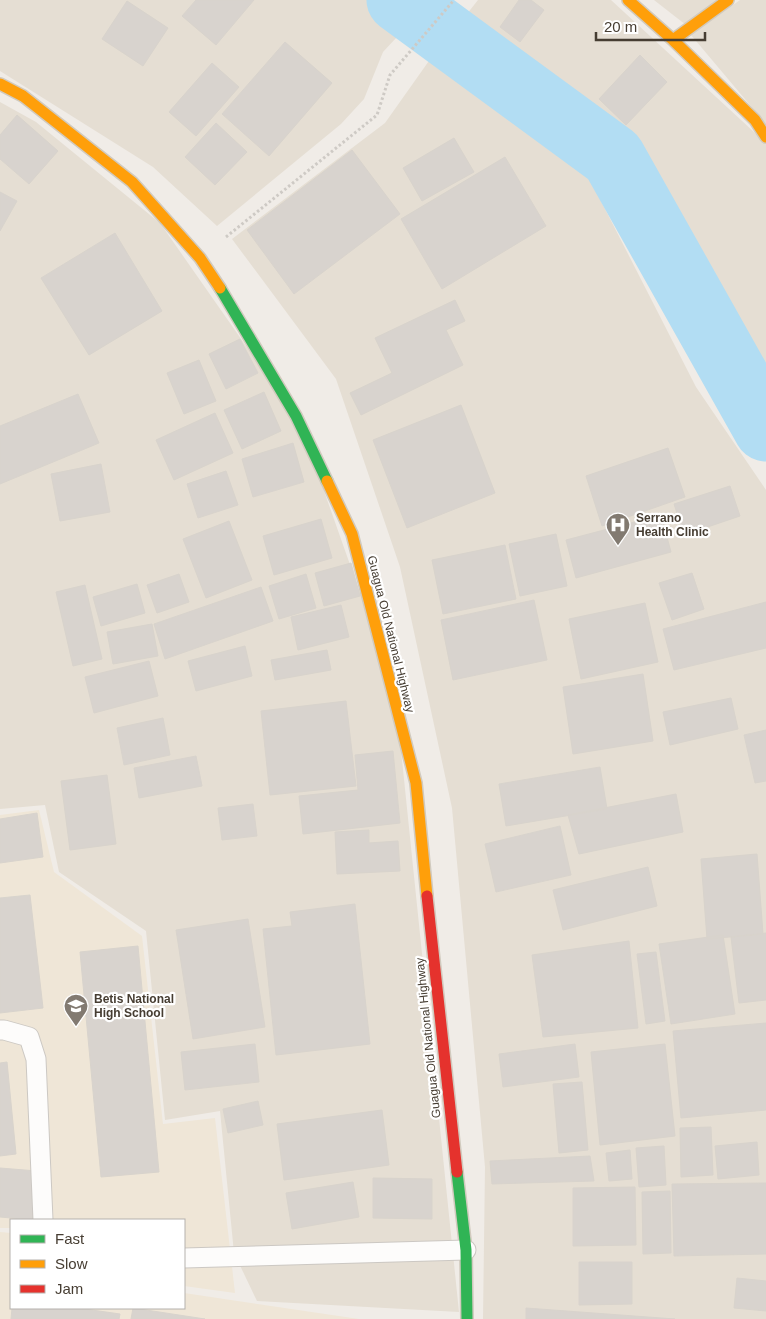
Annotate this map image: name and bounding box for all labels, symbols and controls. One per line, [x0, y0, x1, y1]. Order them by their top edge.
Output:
scale bar [596, 10, 705, 42]
text: 20 m [604, 18, 637, 35]
place label: Serrano Health Clinic [636, 511, 709, 539]
hospital icon: Serrano Health Clinic [605, 512, 631, 546]
street label: Guagua Old National Highway [365, 554, 417, 714]
street label: Guagua Old National Highway [413, 957, 443, 1119]
place label: Betis National High School [94, 992, 174, 1020]
school or university icon: Betis National High School [63, 993, 89, 1027]
legend [10, 1219, 185, 1309]
text: Fast [55, 1230, 85, 1247]
text: Slow [55, 1255, 88, 1272]
text: Jam [55, 1280, 83, 1297]

